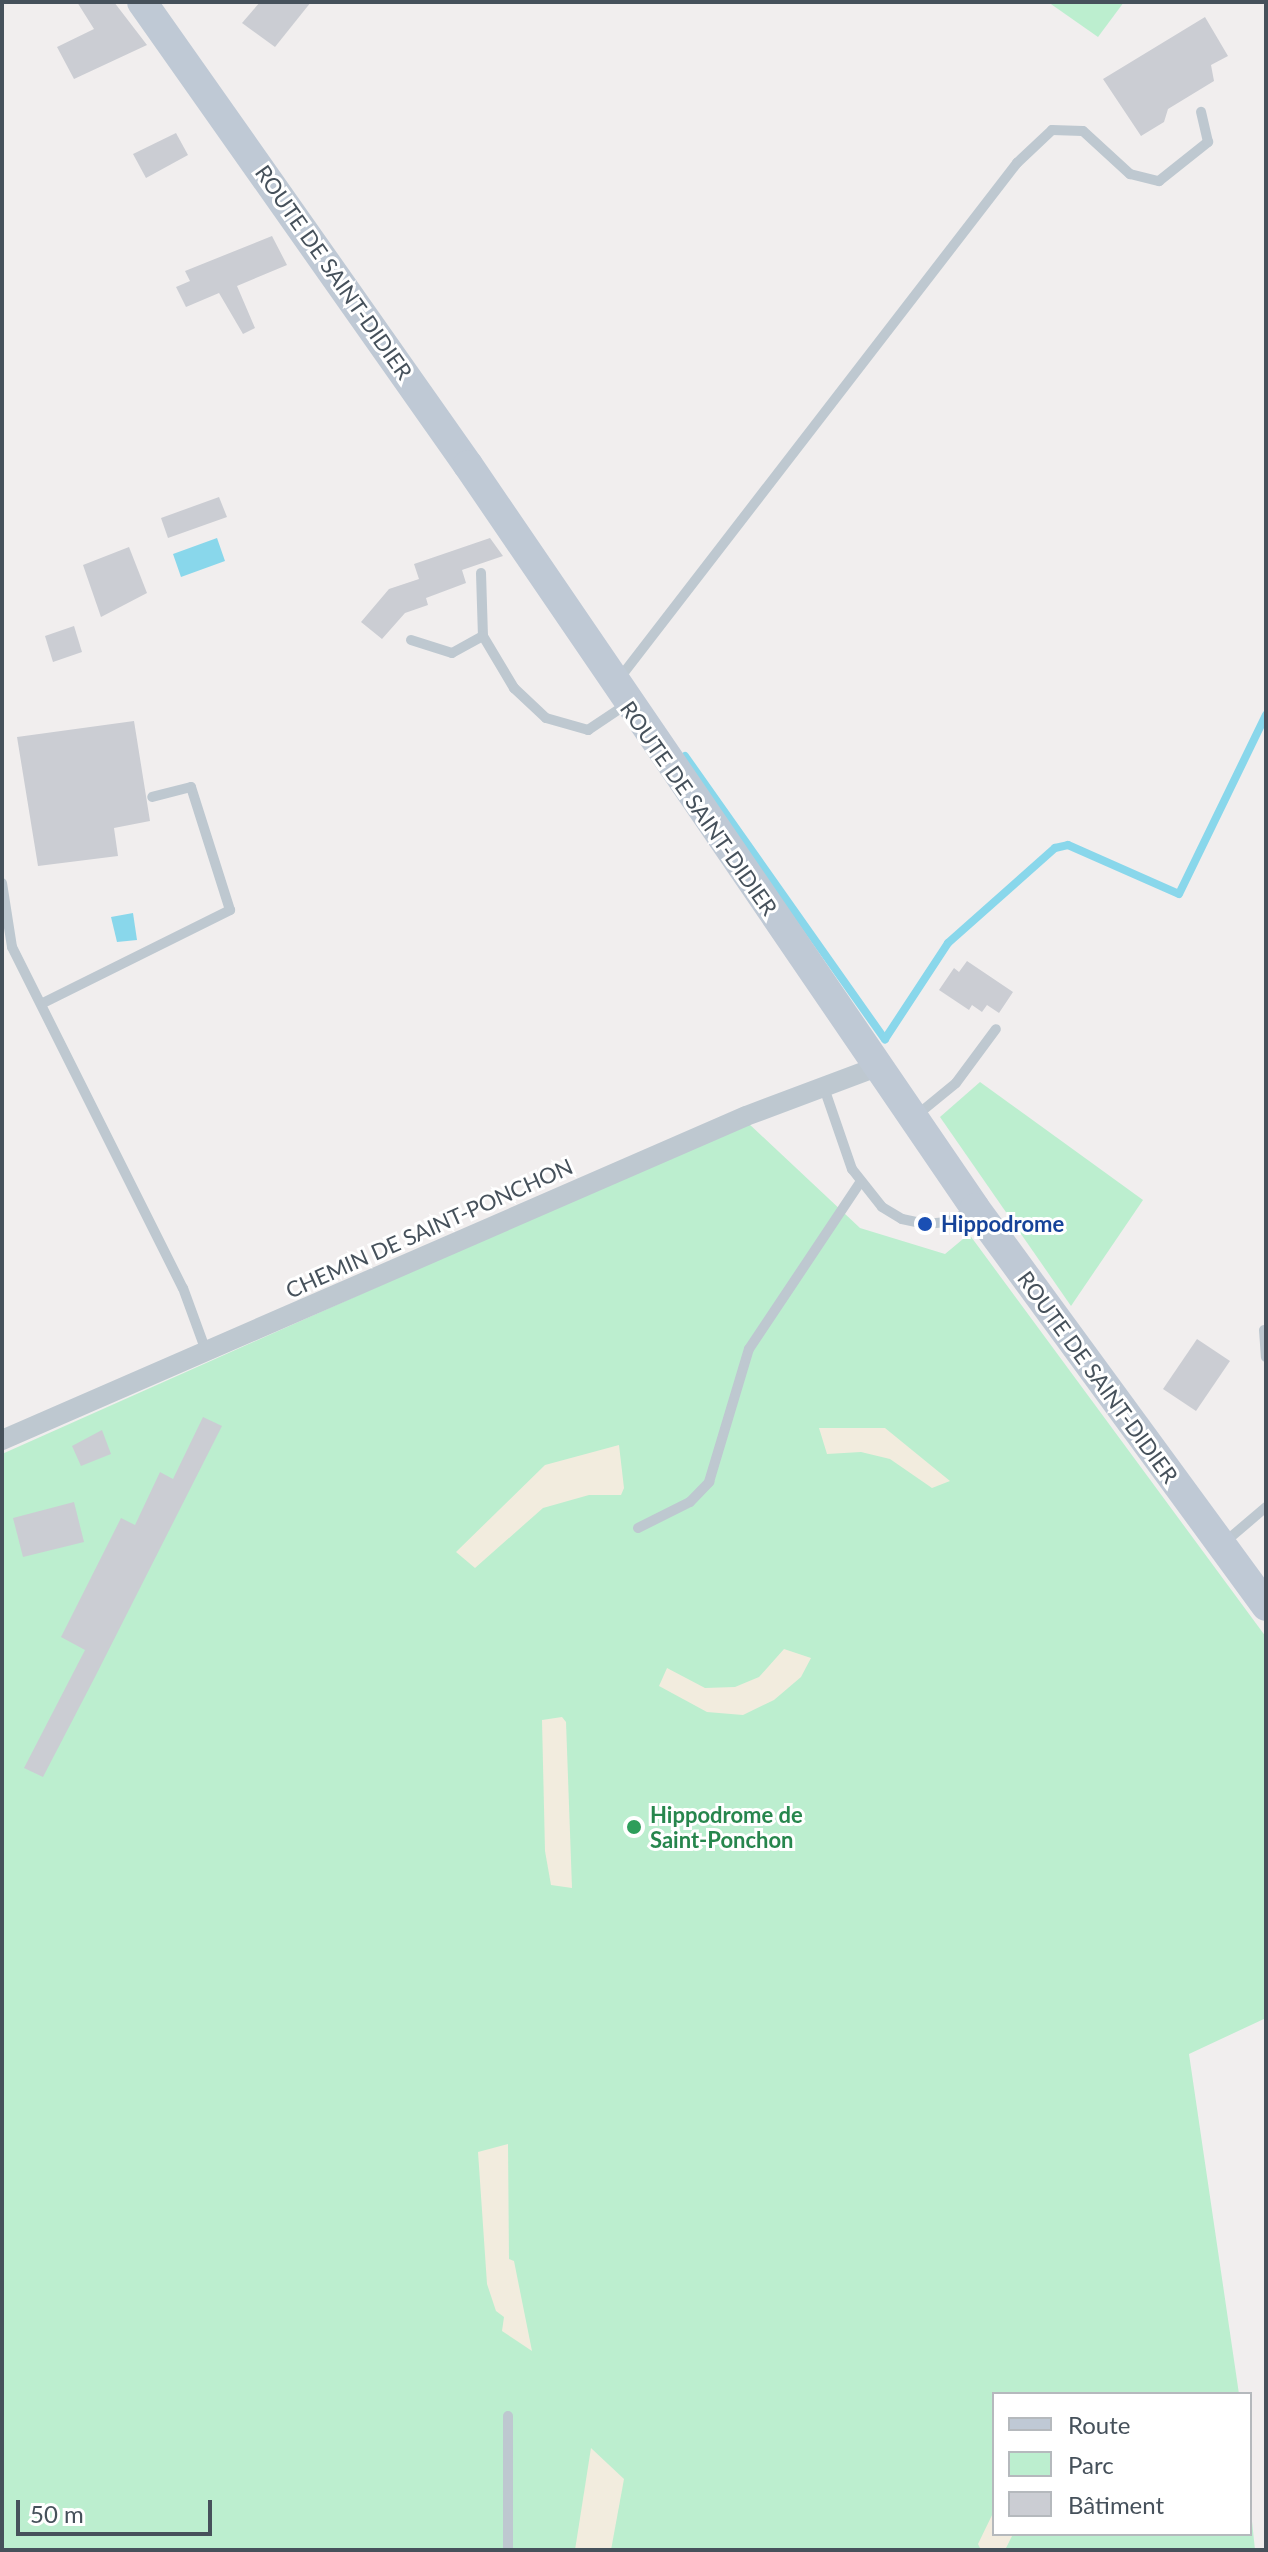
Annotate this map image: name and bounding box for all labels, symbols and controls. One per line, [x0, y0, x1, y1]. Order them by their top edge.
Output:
street label: ROUTE DE SAINT-DIDIER [250, 160, 418, 384]
street label: ROUTE DE SAINT-DIDIER [615, 696, 783, 920]
street label: CHEMIN DE SAINT-PONCHON [282, 1153, 576, 1303]
place label: Hippodrome [941, 1211, 1064, 1237]
marker: Hippodrome [916, 1215, 934, 1233]
street label: ROUTE DE SAINT-DIDIER [1012, 1266, 1184, 1488]
place label: Hippodrome de Saint-Ponchon [650, 1801, 803, 1852]
marker: Hippodrome de Saint-Ponchon [625, 1818, 643, 1836]
legend [992, 2392, 1252, 2536]
text: Route [1068, 2410, 1130, 2439]
text: Parc [1068, 2450, 1114, 2479]
scale bar [20, 2484, 216, 2534]
text: Bâtiment [1068, 2490, 1164, 2519]
text: 50 m [30, 2499, 84, 2528]

